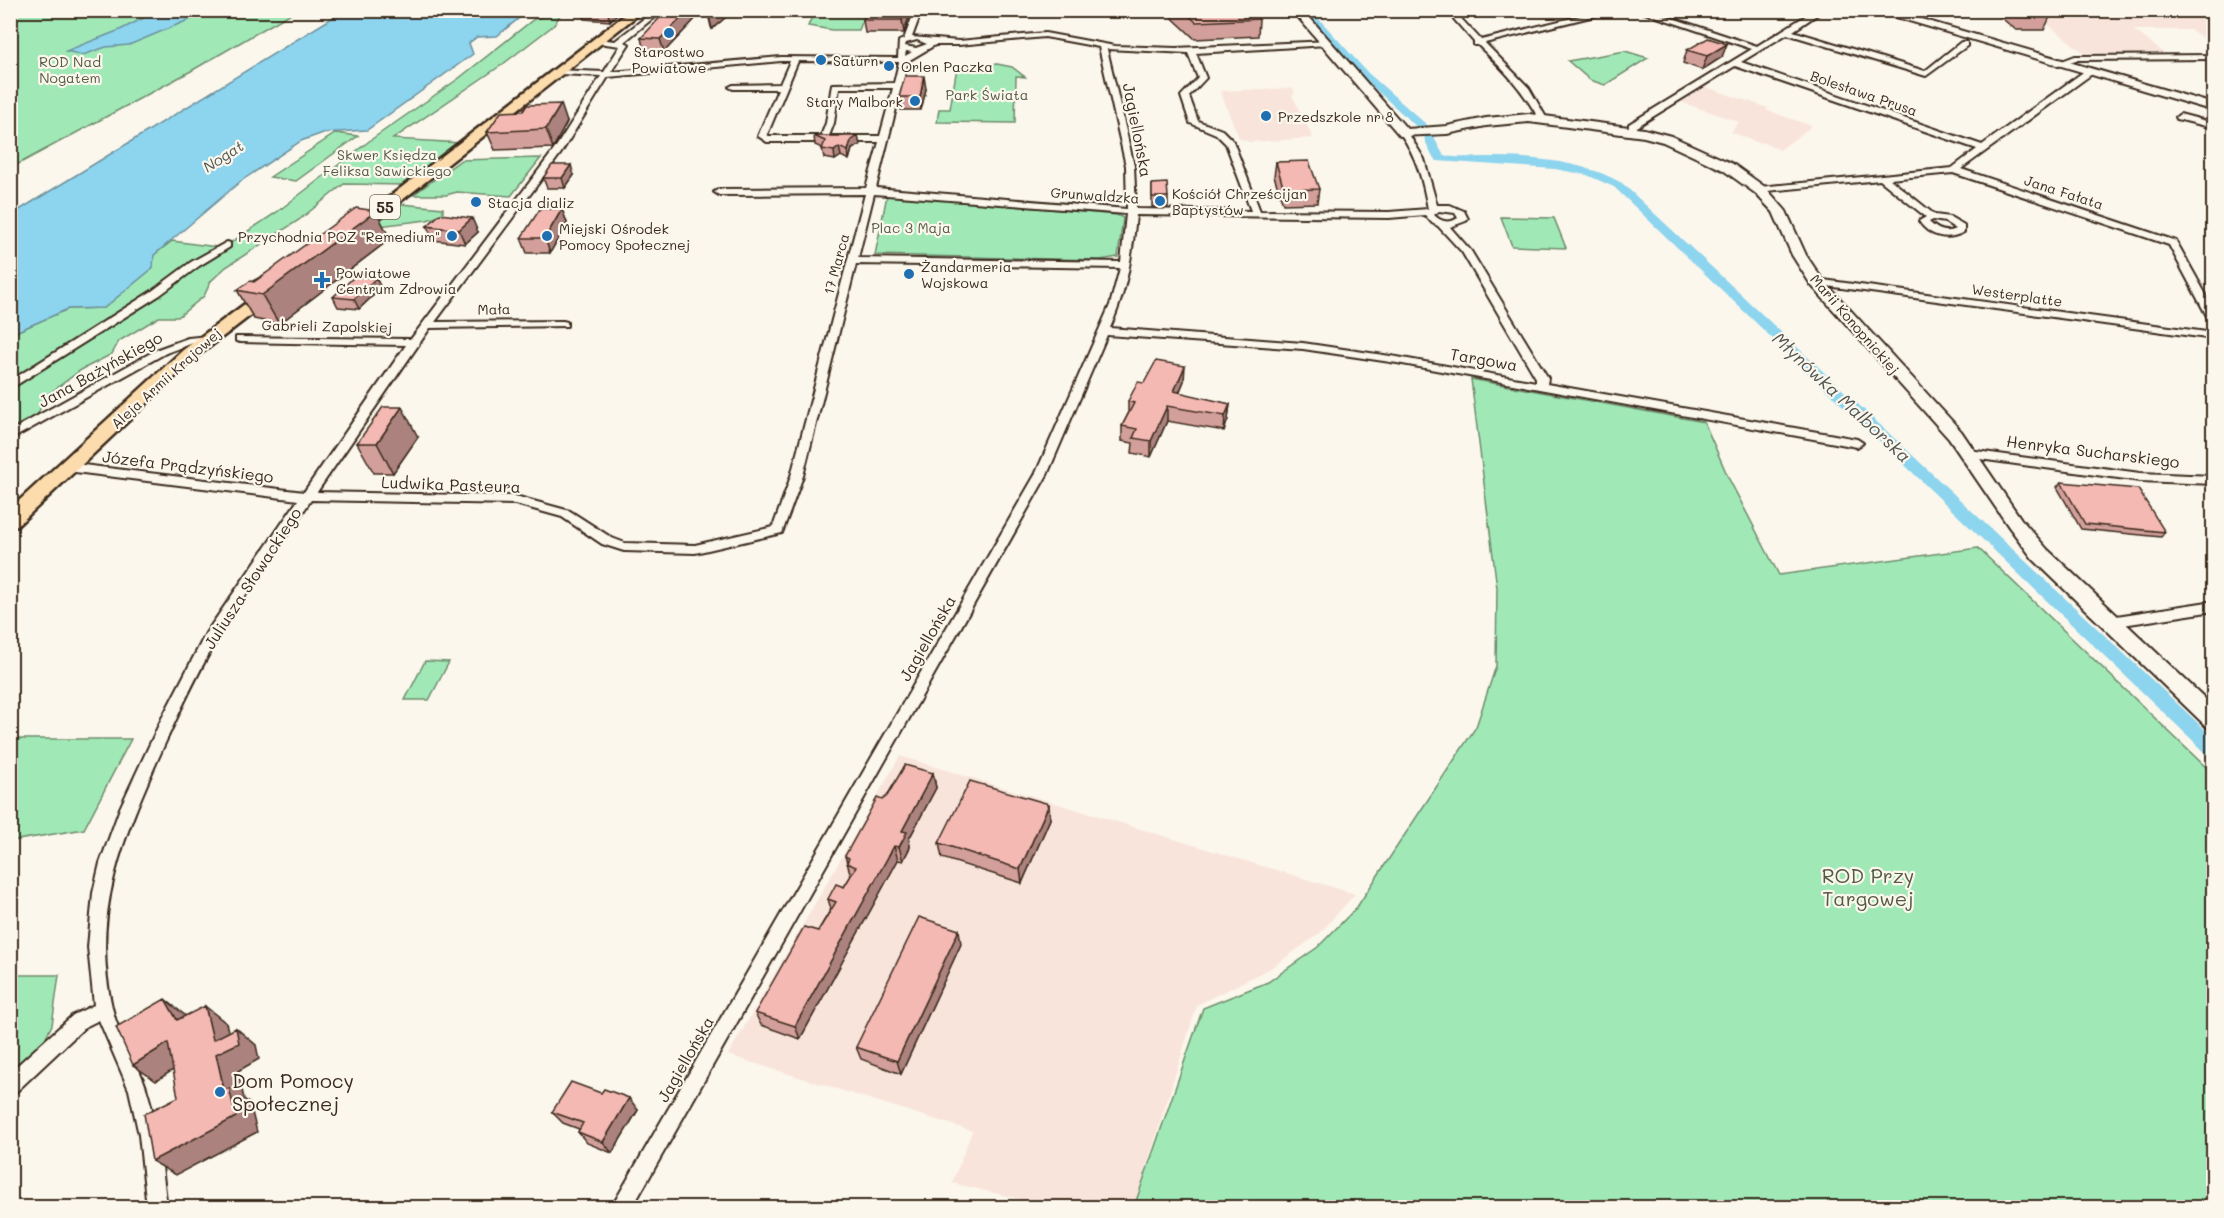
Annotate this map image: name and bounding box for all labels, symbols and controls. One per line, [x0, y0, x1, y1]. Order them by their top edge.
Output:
marker: Starostwo Powiatowe [662, 26, 676, 40]
place label: Starostwo Powiatowe [632, 42, 706, 77]
place label: Saturn [833, 51, 878, 70]
park label: ROD Nad Nogatem [39, 52, 101, 87]
marker: Saturn [814, 53, 828, 67]
place label: Orlen Paczka [901, 57, 993, 76]
marker: Orlen Paczka [882, 59, 896, 73]
street label: Bolesława Prusa [1808, 66, 1920, 120]
street label: Jagiellońska [1119, 81, 1157, 179]
park label: Park Świata [946, 85, 1028, 104]
place label: Stary Malbork [806, 92, 903, 111]
marker: Stary Malbork [908, 94, 922, 108]
place label: Przedszkole nr 8 [1278, 107, 1394, 126]
marker: Przedszkole nr 8 [1259, 109, 1273, 123]
water label: Nogat [199, 135, 247, 177]
park label: Skwer Księdza Feliksa Sawickiego [323, 145, 451, 180]
street label: Jana Fałata [2022, 170, 2106, 214]
street label: Grunwaldzka [1050, 182, 1140, 208]
place label: Kościół Chrześcijan Baptystów [1172, 184, 1307, 219]
place label: Stacja dializ [488, 193, 575, 212]
marker: Kościół Chrześcijan Baptystów [1153, 194, 1167, 208]
road number: 55 [370, 195, 400, 219]
marker: Stacja dializ [469, 195, 483, 209]
park label: Plac 3 Maja [871, 218, 951, 237]
place label: Miejski Ośrodek Pomocy Społecznej [559, 219, 690, 254]
place label: Przychodnia POZ "Remedium" [238, 227, 440, 246]
marker: Przychodnia POZ "Remedium" [445, 229, 459, 243]
marker: Miejski Ośrodek Pomocy Społecznej [540, 229, 554, 243]
street label: 17 Marca [819, 231, 853, 297]
place label: Żandarmeria Wojskowa [921, 257, 1011, 292]
place label: Powiatowe Centrum Zdrowia [336, 263, 456, 298]
marker: Żandarmeria Wojskowa [902, 267, 916, 281]
street label: Marii Konopnickiej [1806, 270, 1904, 378]
marker: Powiatowe Centrum Zdrowia [313, 271, 331, 289]
street label: Westerplatte [1970, 279, 2064, 311]
street label: Mała [477, 299, 511, 319]
street label: Gabrieli Zapolskiej [261, 315, 393, 337]
street label: Aleja Armii Krajowej [107, 323, 225, 433]
street label: Jana Bażyńskiego [34, 326, 166, 412]
water label: Młynówka Malborska [1768, 326, 1916, 468]
street label: Targowa [1449, 343, 1519, 375]
street label: Henryka Sucharskiego [2005, 430, 2181, 472]
street label: Józefa Prądzyńskiego [101, 445, 275, 487]
street label: Ludwika Pasteura [381, 471, 521, 497]
street label: Juliusza Słowackiego [198, 503, 306, 653]
street label: Jagiellońska [894, 591, 960, 685]
park label: ROD Przy Targowej [1822, 862, 1914, 911]
street label: Jagiellońska [652, 1012, 718, 1106]
place label: Dom Pomocy Społecznej [232, 1067, 354, 1116]
marker: Dom Pomocy Społecznej [213, 1085, 227, 1099]

